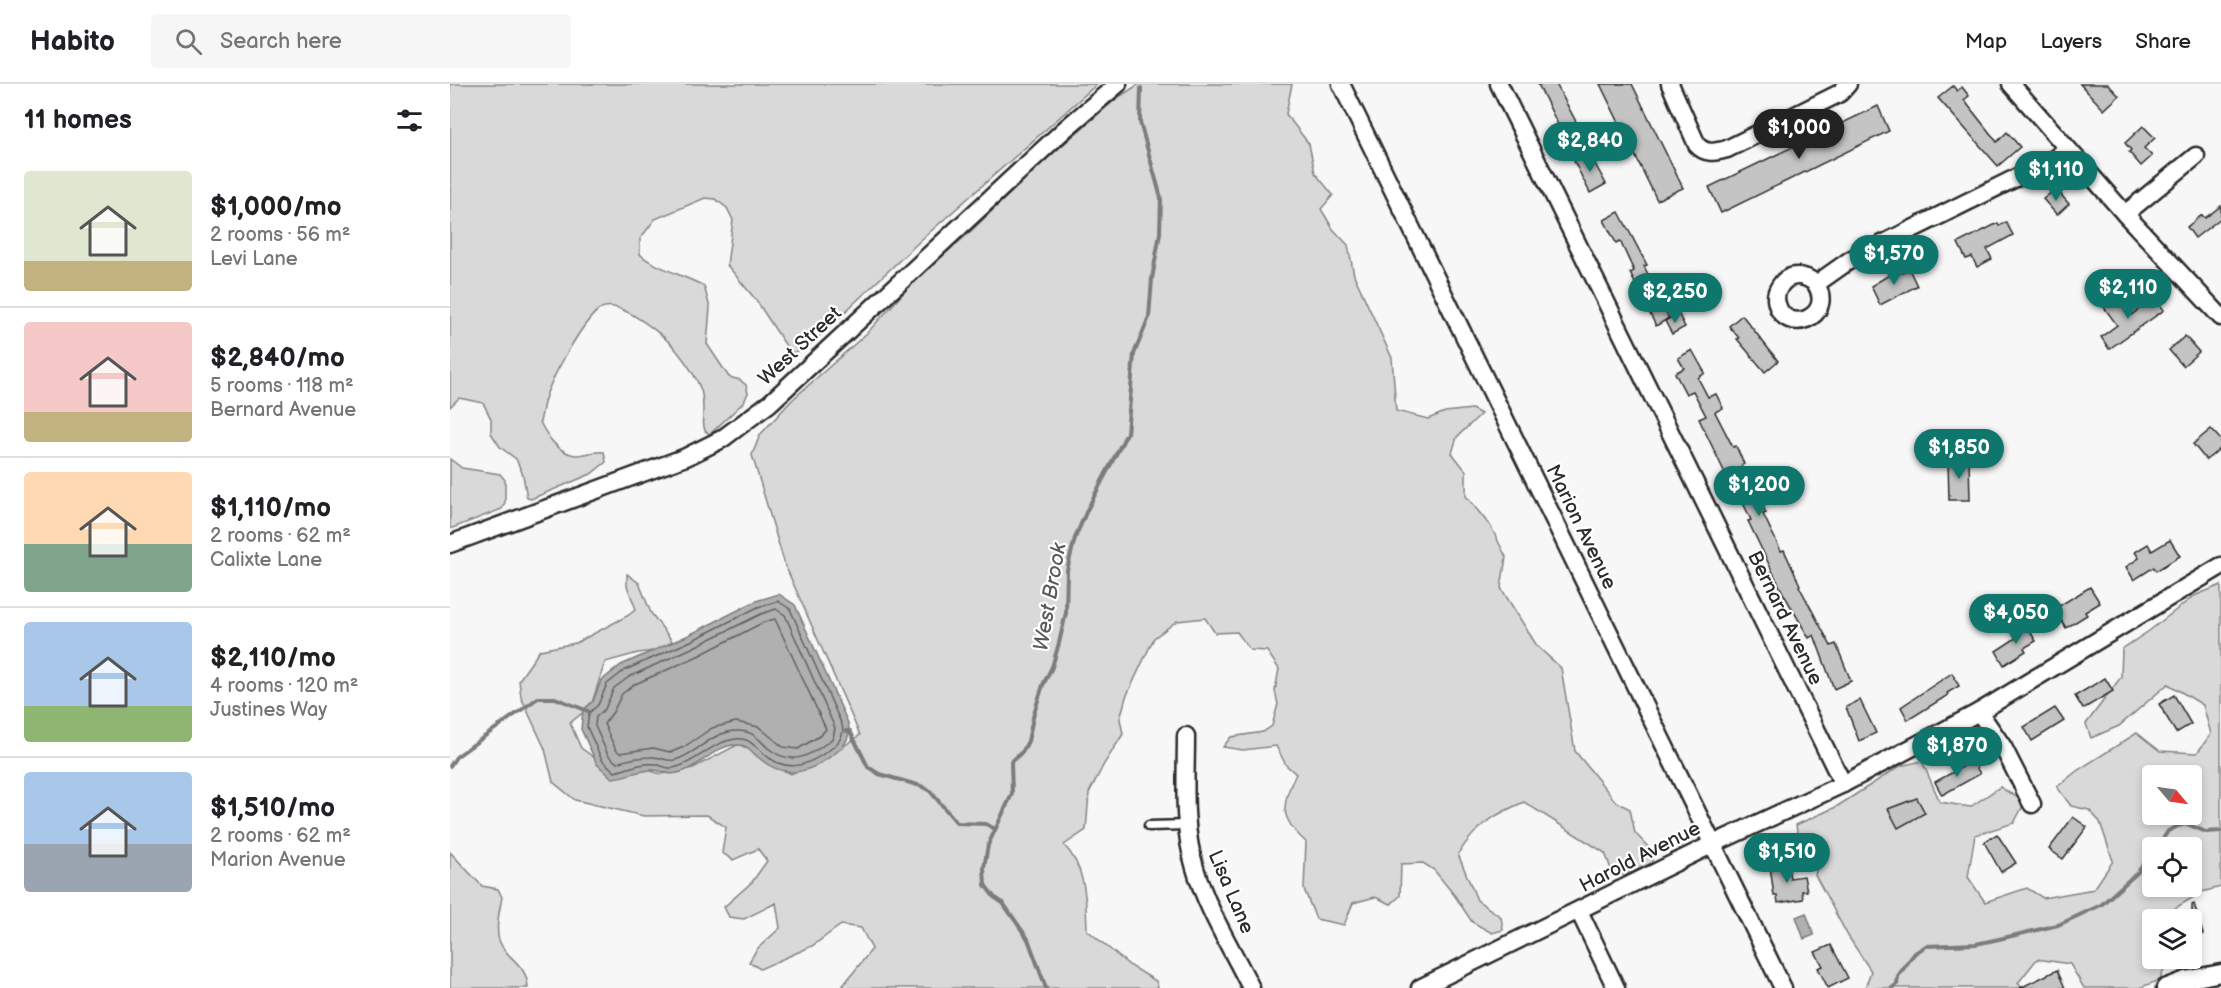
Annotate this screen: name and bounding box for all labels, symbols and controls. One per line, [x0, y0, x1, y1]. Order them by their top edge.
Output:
search box [151, 14, 571, 68]
text: Habito [30, 25, 115, 58]
icon: search [172, 25, 205, 58]
text: Search here [220, 28, 342, 55]
text: Map [1965, 29, 2007, 54]
text: Layers [2040, 29, 2102, 54]
text: Share [2135, 29, 2191, 54]
icon: filters [393, 104, 426, 137]
text: 11 homes [24, 105, 132, 136]
pin: $1,000 [1750, 109, 1848, 160]
text: $1,000 [1767, 116, 1831, 140]
pin: $2,840 [1541, 122, 1639, 173]
text: $2,840 [1557, 129, 1623, 153]
pin: $1,110 [2007, 151, 2105, 202]
text: $1,110 [2028, 158, 2084, 182]
text: $1,000/mo [210, 192, 342, 223]
icon: home [72, 195, 144, 267]
text: 2 rooms · 56 m² [210, 223, 350, 247]
pin: $1,570 [1845, 235, 1943, 286]
text: $1,570 [1863, 242, 1925, 266]
text: Levi Lane [210, 247, 298, 271]
pin: $2,110 [2079, 269, 2177, 320]
pin: $2,250 [1626, 273, 1724, 324]
text: $2,110 [2099, 276, 2157, 300]
text: $2,250 [1642, 280, 1708, 304]
street label: West Street [753, 301, 847, 391]
text: $2,840/mo [210, 343, 345, 374]
icon: home [72, 346, 144, 418]
text: 5 rooms · 118 m² [210, 374, 354, 398]
text: Bernard Avenue [210, 398, 356, 422]
pin: $1,850 [1910, 429, 2008, 480]
text: $1,850 [1928, 436, 1990, 460]
street label: Marion Avenue [1540, 461, 1622, 593]
pin: $1,200 [1710, 466, 1808, 517]
text: $1,200 [1728, 473, 1790, 497]
text: $1,110/mo [210, 493, 331, 524]
icon: home [72, 496, 144, 568]
text: 2 rooms · 62 m² [210, 524, 351, 548]
water label: West Brook [1028, 540, 1072, 653]
street label: Bernard Avenue [1742, 547, 1828, 689]
text: Calixte Lane [210, 548, 322, 572]
pin: $4,050 [1967, 594, 2065, 645]
text: $4,050 [1983, 601, 2049, 625]
text: $2,110/mo [210, 643, 336, 674]
icon: home [72, 646, 144, 718]
text: 4 rooms · 120 m² [210, 674, 359, 698]
text: Justines Way [210, 698, 327, 722]
pin: $1,870 [1908, 727, 2006, 778]
text: $1,870 [1926, 734, 1988, 758]
north arrow [2142, 765, 2202, 825]
map controls [2142, 765, 2202, 969]
text: $1,510/mo [210, 793, 335, 824]
icon: home [72, 796, 144, 868]
street label: Harold Avenue [1576, 816, 1705, 898]
text: 2 rooms · 62 m² [210, 824, 351, 848]
pin: $1,510 [1738, 833, 1836, 884]
button: locate [2142, 837, 2202, 897]
text: $1,510 [1758, 840, 1816, 864]
street label: Lisa Lane [1203, 847, 1259, 937]
text: Marion Avenue [210, 848, 346, 872]
button: layers [2142, 909, 2202, 969]

